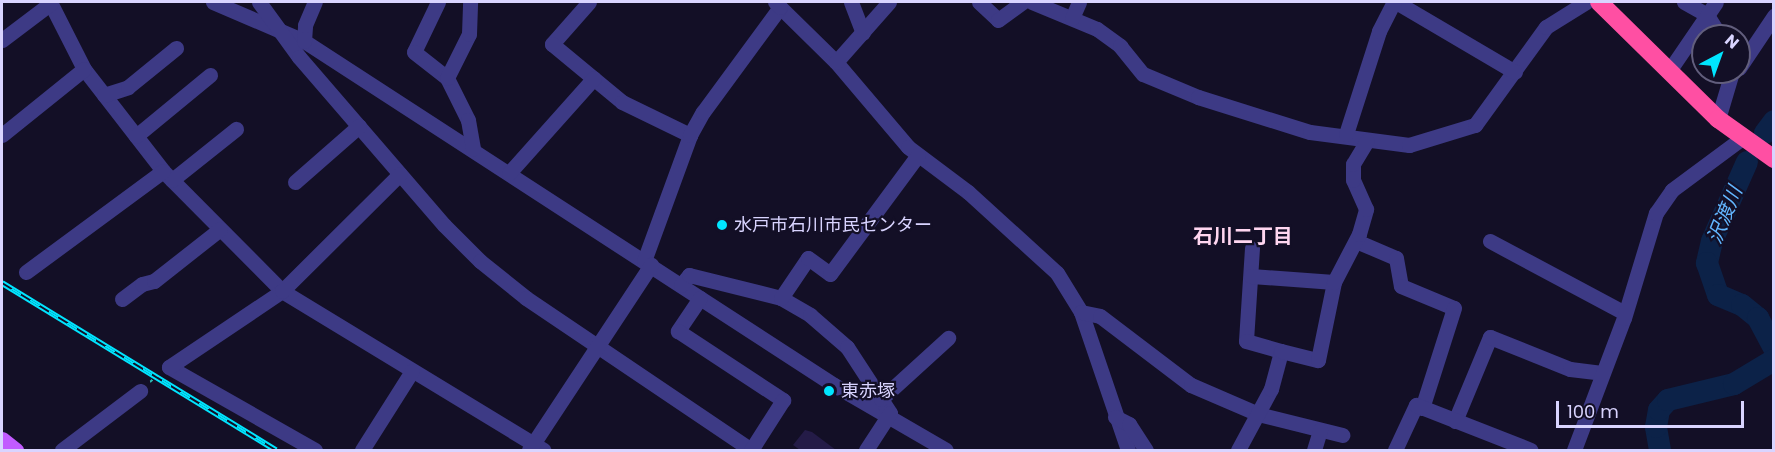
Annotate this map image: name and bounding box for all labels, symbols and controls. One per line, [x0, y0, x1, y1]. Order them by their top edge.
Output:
north arrow [1691, 24, 1751, 84]
text: N [1720, 29, 1744, 54]
water label: 沢渡川 [1703, 183, 1747, 247]
place label: 水戸市石川市民センター [734, 214, 932, 236]
marker: 水戸市石川市民センター [715, 218, 729, 232]
district label: 石川二丁目 [1193, 224, 1293, 248]
place label: 東赤塚 [841, 380, 895, 402]
marker: 東赤塚 [822, 384, 836, 398]
scale bar [1559, 389, 1746, 427]
text: 100 m [1567, 399, 1619, 424]

